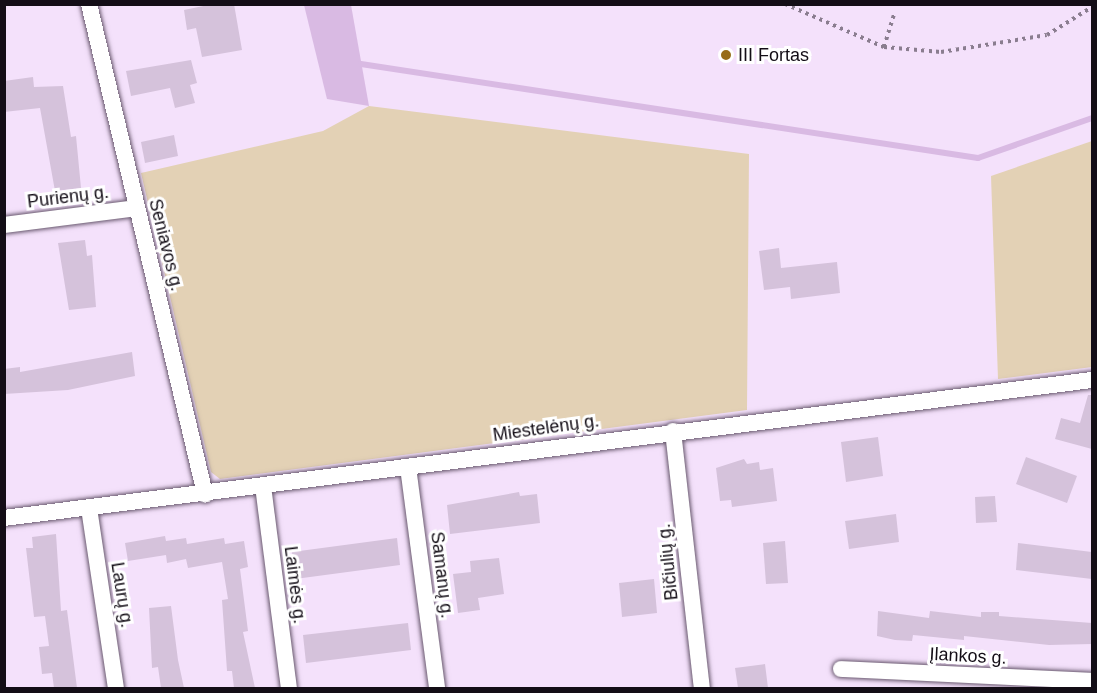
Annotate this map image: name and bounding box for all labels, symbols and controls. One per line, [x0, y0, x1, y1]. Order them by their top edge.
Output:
place label: III Fortas [738, 44, 809, 66]
marker: III Fortas [719, 48, 733, 62]
street label: Purienų g. [26, 181, 110, 213]
street label: Seniavos g. [144, 197, 188, 293]
street label: Miestelėnų g. [491, 410, 601, 446]
street label: Bičiulių g. [653, 523, 683, 601]
street label: Samanų g. [426, 530, 458, 620]
street label: Laimės g. [280, 545, 310, 625]
street label: Laurų g. [106, 561, 138, 629]
street label: Įlankos g. [929, 643, 1007, 669]

